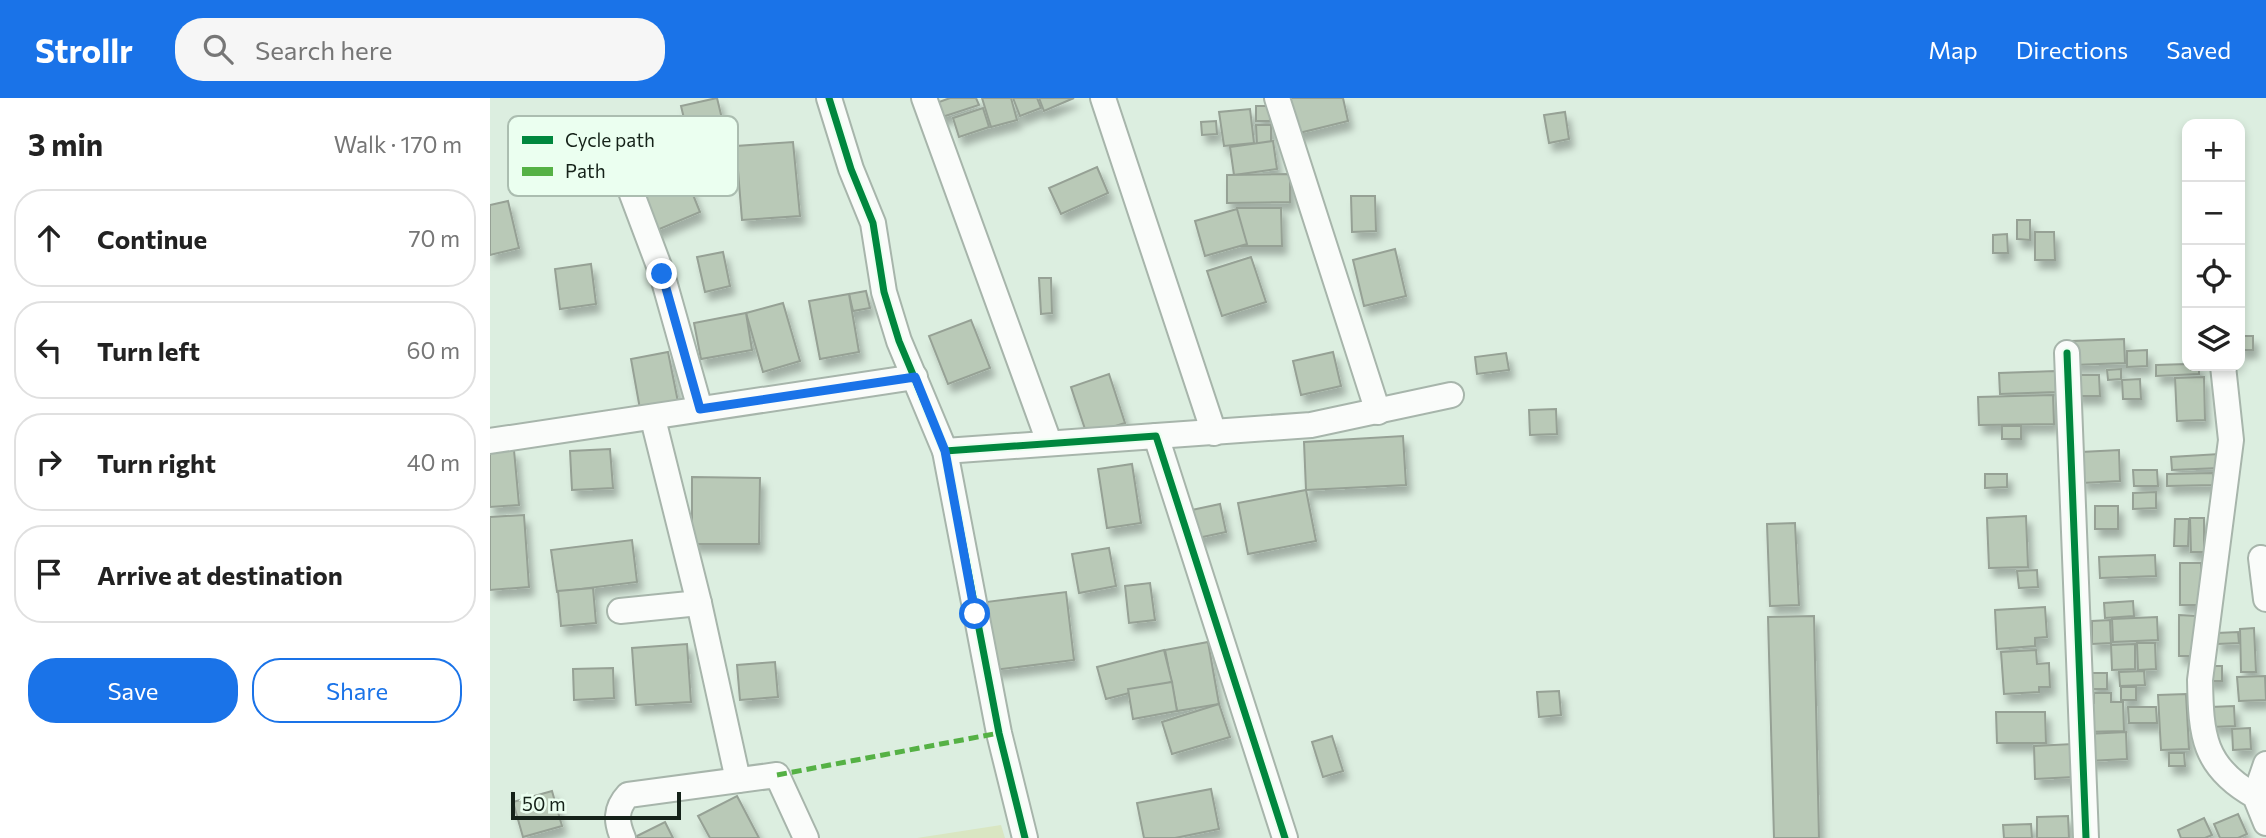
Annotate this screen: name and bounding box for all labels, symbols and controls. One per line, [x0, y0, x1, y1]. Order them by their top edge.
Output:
search box [175, 18, 665, 81]
text: Strollr [35, 29, 133, 70]
icon: search [199, 30, 237, 68]
text: Search here [255, 34, 392, 65]
text: Map [1928, 35, 1978, 64]
text: Directions [2016, 35, 2128, 64]
text: Saved [2166, 35, 2231, 64]
legend [508, 116, 738, 196]
map controls [2182, 119, 2245, 371]
button: + [2182, 119, 2245, 182]
text: 3 min [28, 125, 103, 162]
text: Cycle path [565, 128, 655, 151]
text: Walk · 170 m [334, 130, 462, 158]
text: Path [565, 159, 606, 182]
button: − [2182, 182, 2245, 245]
icon: ahead [30, 219, 68, 257]
text: Continue [97, 223, 207, 254]
text: 70 m [408, 224, 460, 252]
button: locate [2182, 245, 2245, 308]
route end [646, 258, 677, 289]
button: layers [2182, 308, 2245, 371]
icon: left [30, 331, 68, 369]
text: Turn left [97, 335, 200, 366]
text: 60 m [407, 336, 460, 364]
icon: right [30, 443, 68, 481]
text: Turn right [97, 447, 216, 478]
text: 40 m [407, 448, 460, 476]
icon: arrive [30, 555, 68, 593]
text: Arrive at destination [97, 559, 343, 590]
route start [959, 598, 990, 629]
button: Save [28, 658, 238, 723]
button: Share [252, 658, 462, 723]
scale bar [511, 789, 681, 821]
text: 50 m [522, 792, 566, 815]

